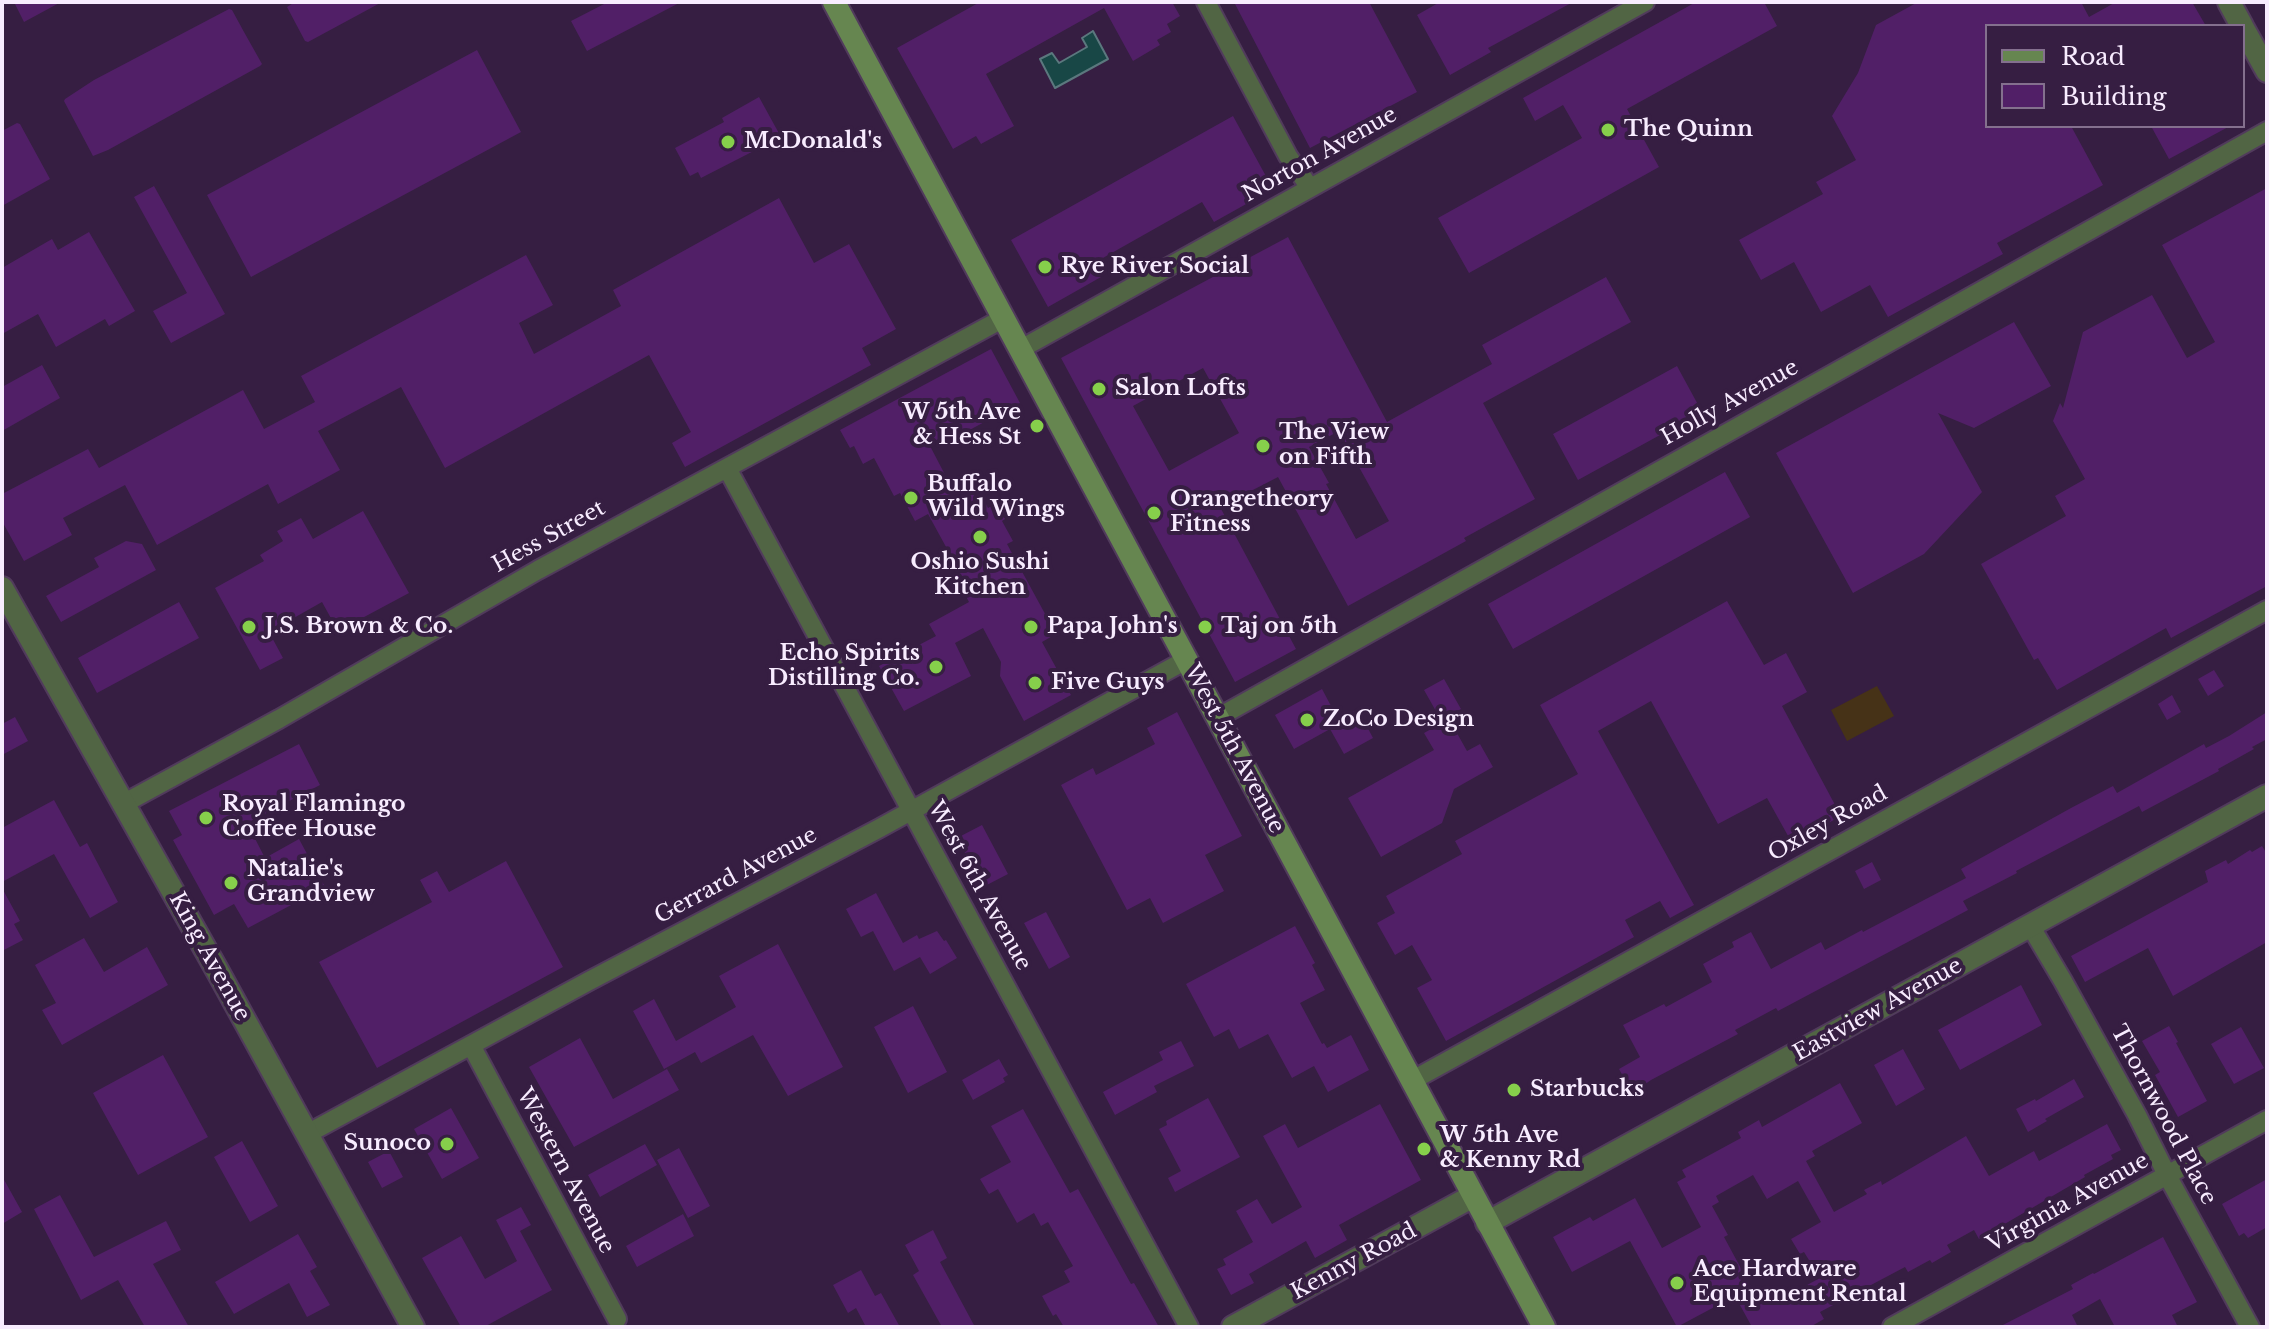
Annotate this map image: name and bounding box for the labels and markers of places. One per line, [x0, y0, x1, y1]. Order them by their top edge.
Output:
place label: The Quinn [1624, 117, 1753, 143]
marker: The Quinn [1599, 121, 1617, 139]
place label: McDonald's [744, 129, 882, 155]
marker: McDonald's [719, 133, 737, 151]
place label: Rye River Social [1061, 254, 1249, 280]
marker: Rye River Social [1036, 258, 1054, 276]
place label: Salon Lofts [1115, 376, 1246, 402]
marker: Salon Lofts [1090, 380, 1108, 398]
place label: W 5th Ave & Hess St [902, 400, 1021, 452]
marker: W 5th Ave & Hess St [1028, 417, 1046, 435]
place label: The View on Fifth [1279, 420, 1389, 472]
marker: The View on Fifth [1254, 437, 1272, 455]
place label: Buffalo Wild Wings [927, 472, 1065, 524]
place label: Orangetheory Fitness [1170, 487, 1333, 538]
marker: Buffalo Wild Wings [902, 489, 920, 507]
marker: Orangetheory Fitness [1145, 504, 1163, 522]
marker: Oshio Sushi Kitchen [971, 528, 989, 546]
place label: Oshio Sushi Kitchen [911, 550, 1049, 602]
place label: J.S. Brown & Co. [265, 614, 453, 640]
place label: Papa John's [1047, 614, 1178, 640]
place label: Taj on 5th [1221, 614, 1338, 640]
marker: J.S. Brown & Co. [240, 618, 258, 636]
marker: Papa John's [1022, 618, 1040, 636]
marker: Taj on 5th [1196, 618, 1214, 636]
place label: Echo Spirits Distilling Co. [768, 641, 920, 692]
marker: Echo Spirits Distilling Co. [927, 658, 945, 676]
place label: Five Guys [1051, 670, 1165, 696]
marker: Five Guys [1026, 674, 1044, 692]
place label: ZoCo Design [1323, 707, 1474, 733]
marker: ZoCo Design [1298, 711, 1316, 729]
place label: Royal Flamingo Coffee House [222, 792, 406, 844]
marker: Royal Flamingo Coffee House [197, 809, 215, 827]
place label: Natalie's Grandview [247, 857, 375, 908]
marker: Natalie's Grandview [222, 874, 240, 892]
place label: Starbucks [1530, 1077, 1644, 1103]
marker: Starbucks [1505, 1081, 1523, 1099]
place label: W 5th Ave & Kenny Rd [1440, 1123, 1580, 1174]
place label: Sunoco [343, 1131, 431, 1157]
marker: Sunoco [438, 1135, 456, 1153]
marker: W 5th Ave & Kenny Rd [1415, 1140, 1433, 1158]
place label: Ace Hardware Equipment Rental [1693, 1257, 1906, 1308]
marker: Ace Hardware Equipment Rental [1668, 1274, 1686, 1292]

